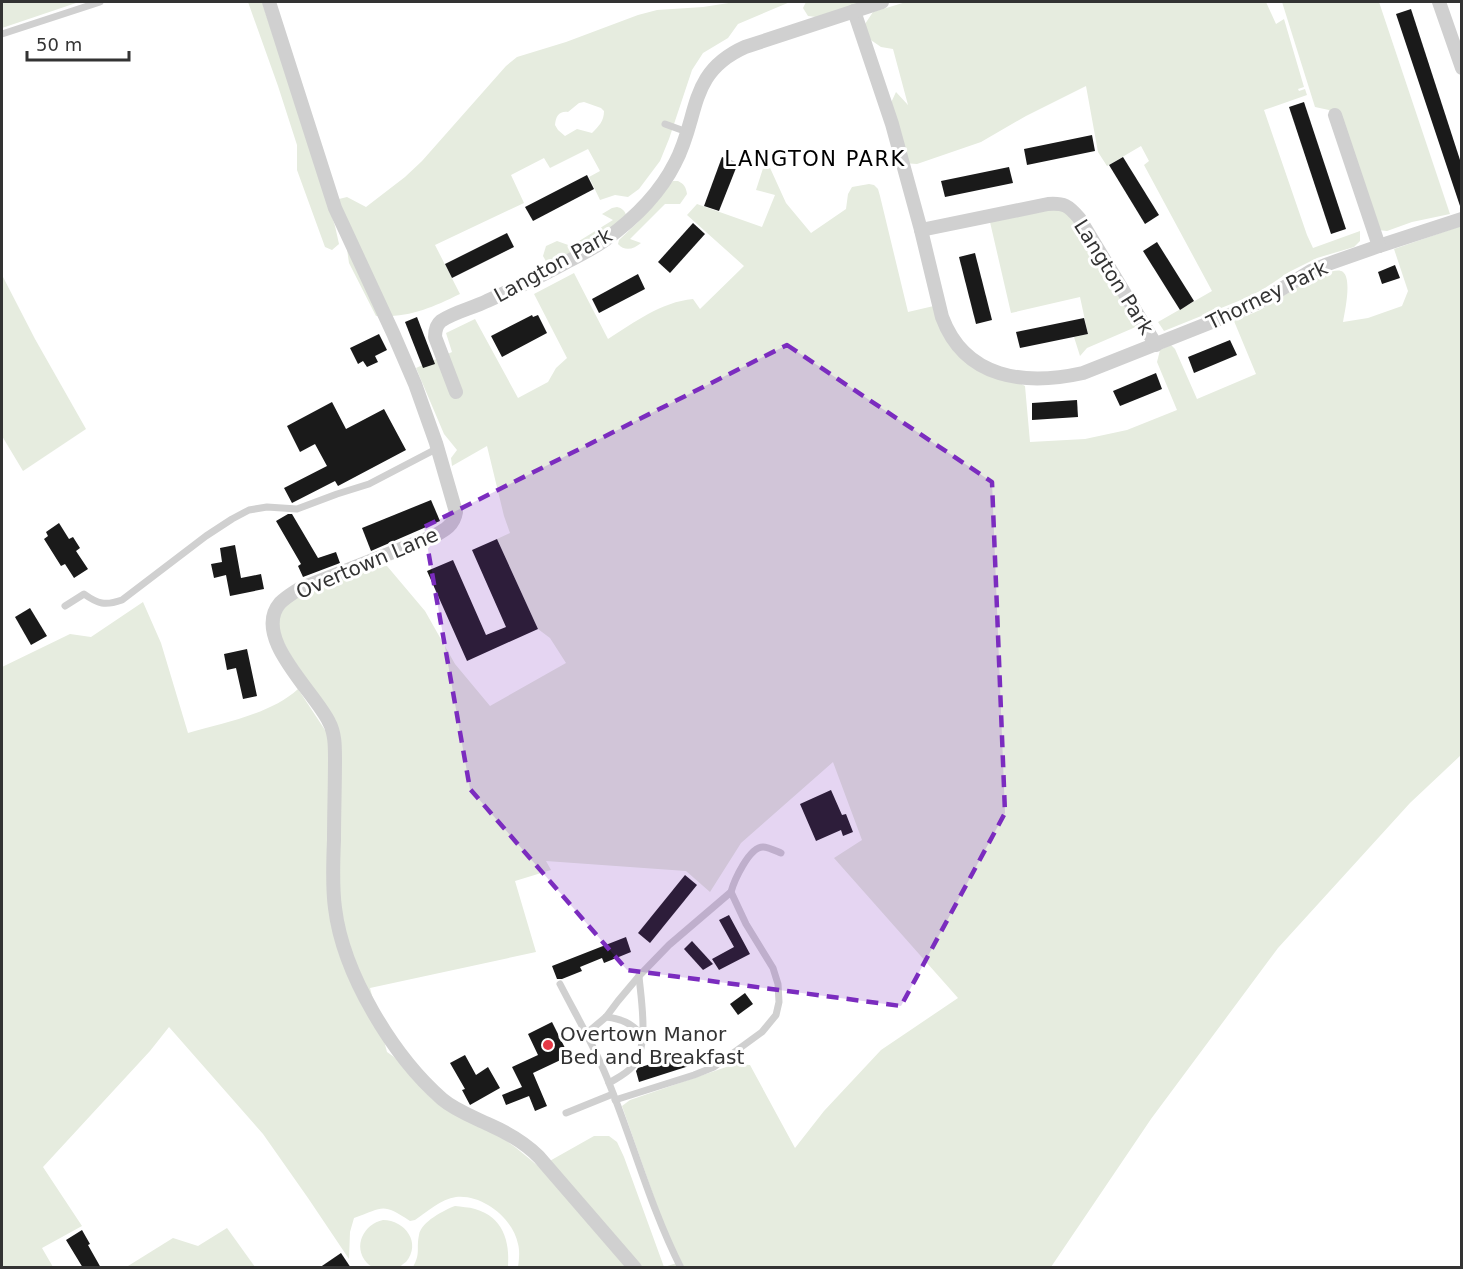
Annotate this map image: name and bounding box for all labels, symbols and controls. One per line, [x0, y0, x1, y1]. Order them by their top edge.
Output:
scale bar [27, 24, 129, 62]
text: 50 m [36, 34, 82, 55]
district label: LANGTON PARK [724, 147, 906, 171]
street label: Langton Park [1069, 215, 1159, 339]
street label: Langton Park [490, 223, 617, 307]
street label: Thorney Park [1202, 255, 1332, 335]
street label: Overtown Lane [292, 522, 442, 604]
place label: Overtown Manor Bed and Breakfast [560, 1022, 744, 1069]
marker: Overtown Manor Bed and Breakfast [541, 1038, 555, 1052]

